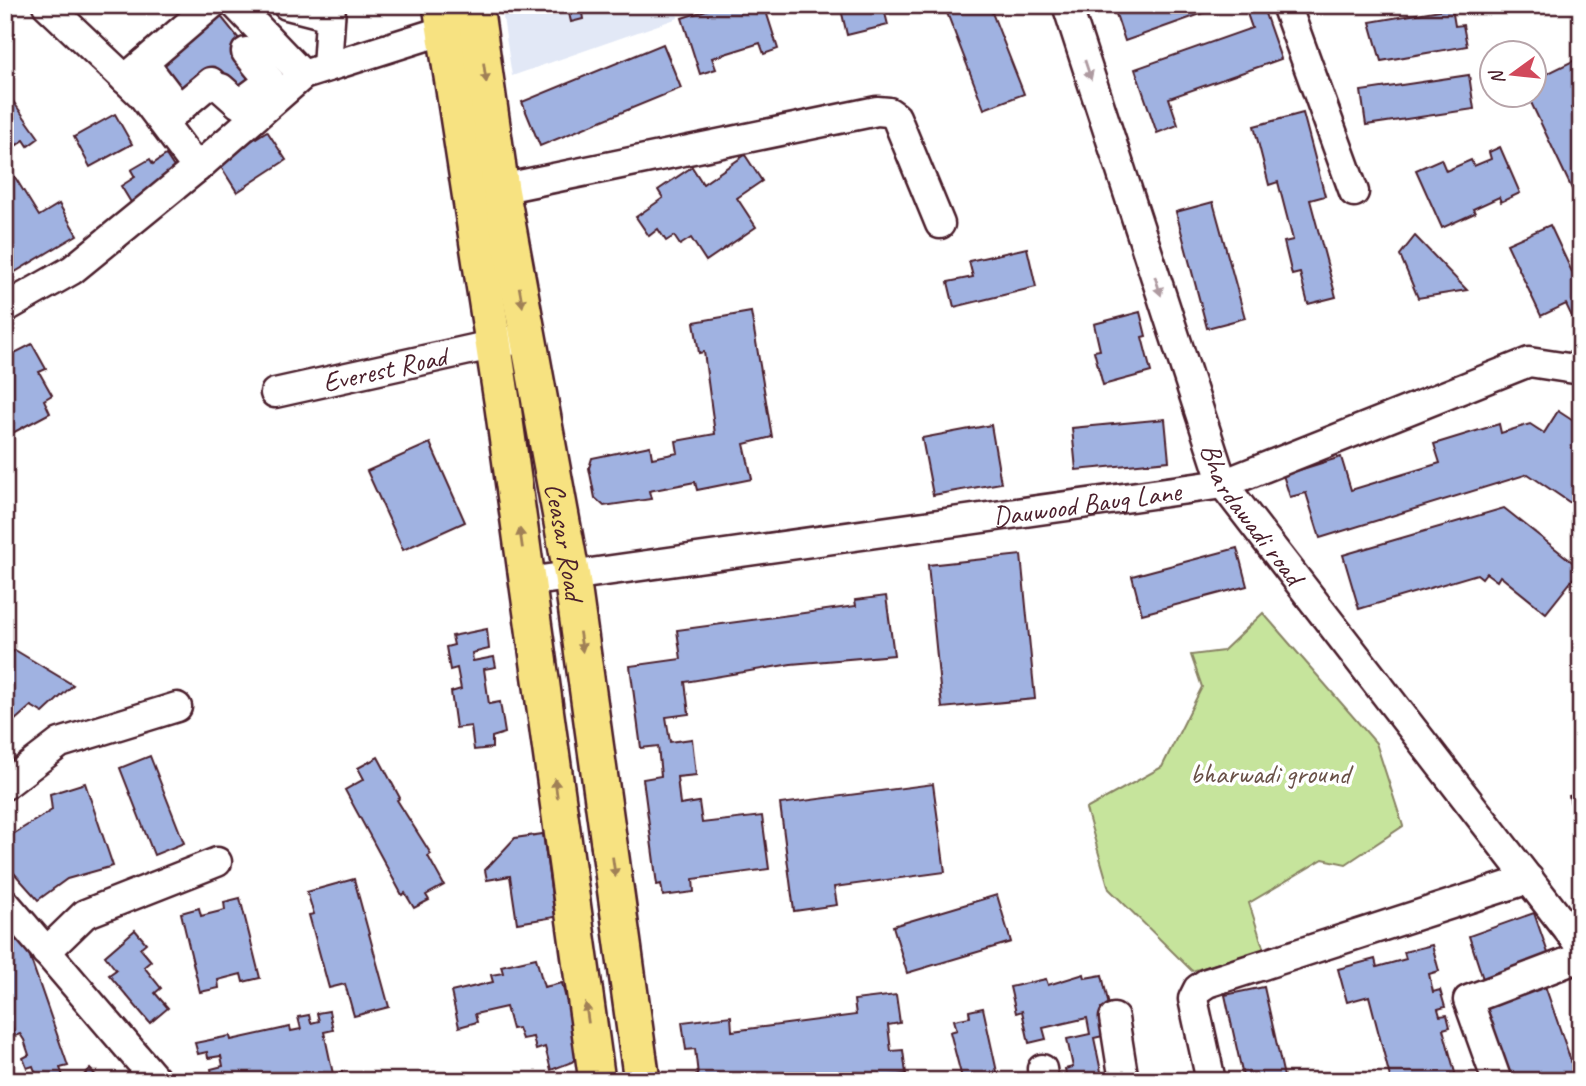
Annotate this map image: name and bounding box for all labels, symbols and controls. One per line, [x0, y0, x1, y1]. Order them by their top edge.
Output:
north arrow [1478, 38, 1548, 108]
one-way arrow [1083, 60, 1094, 81]
one-way arrow [480, 62, 491, 84]
text: N [1484, 66, 1511, 87]
one-way arrow [1154, 276, 1164, 297]
one-way arrow [516, 286, 527, 308]
street label: Everest Road [319, 338, 453, 400]
street label: Bhardawadi road [1193, 439, 1314, 595]
street label: Dauwood Baug Lane [990, 473, 1185, 534]
street label: Ceasar Road [537, 480, 593, 606]
one-way arrow [515, 527, 526, 549]
one-way arrow [576, 631, 587, 653]
park label: bharwadi ground [1190, 756, 1354, 791]
one-way arrow [550, 777, 561, 799]
one-way arrow [609, 856, 620, 878]
one-way arrow [582, 1002, 593, 1024]

